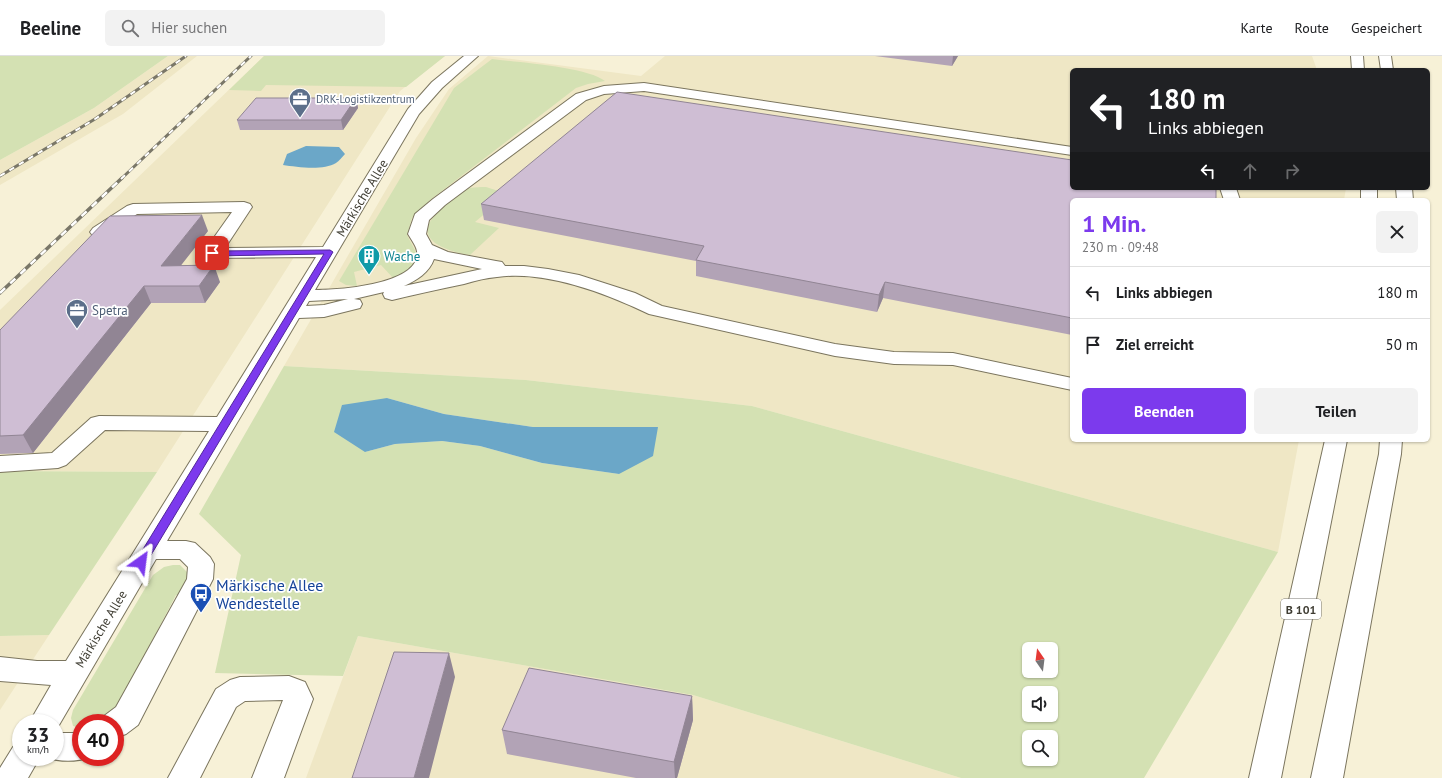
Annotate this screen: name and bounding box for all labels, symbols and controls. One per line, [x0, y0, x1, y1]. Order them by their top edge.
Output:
search box [105, 10, 385, 46]
text: Beeline [20, 16, 81, 40]
icon: search [119, 17, 141, 39]
text: Hier suchen [151, 18, 227, 37]
text: Karte [1241, 19, 1273, 37]
text: Route [1295, 19, 1329, 37]
text: Gespeichert [1351, 19, 1422, 37]
text: 180 m [1148, 80, 1225, 117]
icon: left [1082, 84, 1134, 136]
office icon: DRK-Logistikzentrum [287, 86, 313, 119]
place label: DRK-Logistikzentrum [316, 92, 415, 106]
text: Links abbiegen [1148, 116, 1264, 139]
street label: Märkische Allee [332, 156, 392, 240]
icon: left [1197, 160, 1219, 182]
icon: ahead [1239, 160, 1261, 182]
icon: right [1281, 160, 1303, 182]
text: 1 Min. [1082, 208, 1146, 239]
button: close [1376, 211, 1418, 253]
pin [195, 236, 229, 270]
text: 230 m · 09:48 [1082, 239, 1159, 256]
icon: arrive [201, 242, 223, 264]
building icon: Wache [356, 243, 382, 276]
place label: Wache [384, 248, 420, 265]
icon: left [1082, 282, 1104, 304]
text: Links abbiegen [1116, 283, 1212, 302]
text: 180 m [1377, 283, 1418, 302]
office icon: Spetra [64, 297, 90, 330]
place label: Spetra [92, 302, 128, 319]
icon: arrive [1082, 334, 1104, 356]
text: Ziel erreicht [1116, 335, 1194, 354]
text: 50 m [1385, 335, 1418, 354]
button: Beenden [1082, 388, 1246, 434]
button: Teilen [1254, 388, 1418, 434]
position arrow [120, 541, 162, 583]
place label: Märkische Allee Wendestelle [216, 575, 323, 613]
bus stop icon: Märkische Allee Wendestelle [188, 581, 214, 614]
street label: Märkische Allee [71, 587, 131, 671]
road number: B 101 [1281, 599, 1321, 619]
north arrow [1022, 642, 1058, 678]
map controls [1022, 642, 1058, 766]
button: sound [1022, 686, 1058, 722]
speed limit sign: 40 [72, 714, 124, 766]
text: 33 [27, 722, 49, 748]
button: search [1022, 730, 1058, 766]
text: km/h [27, 743, 49, 756]

